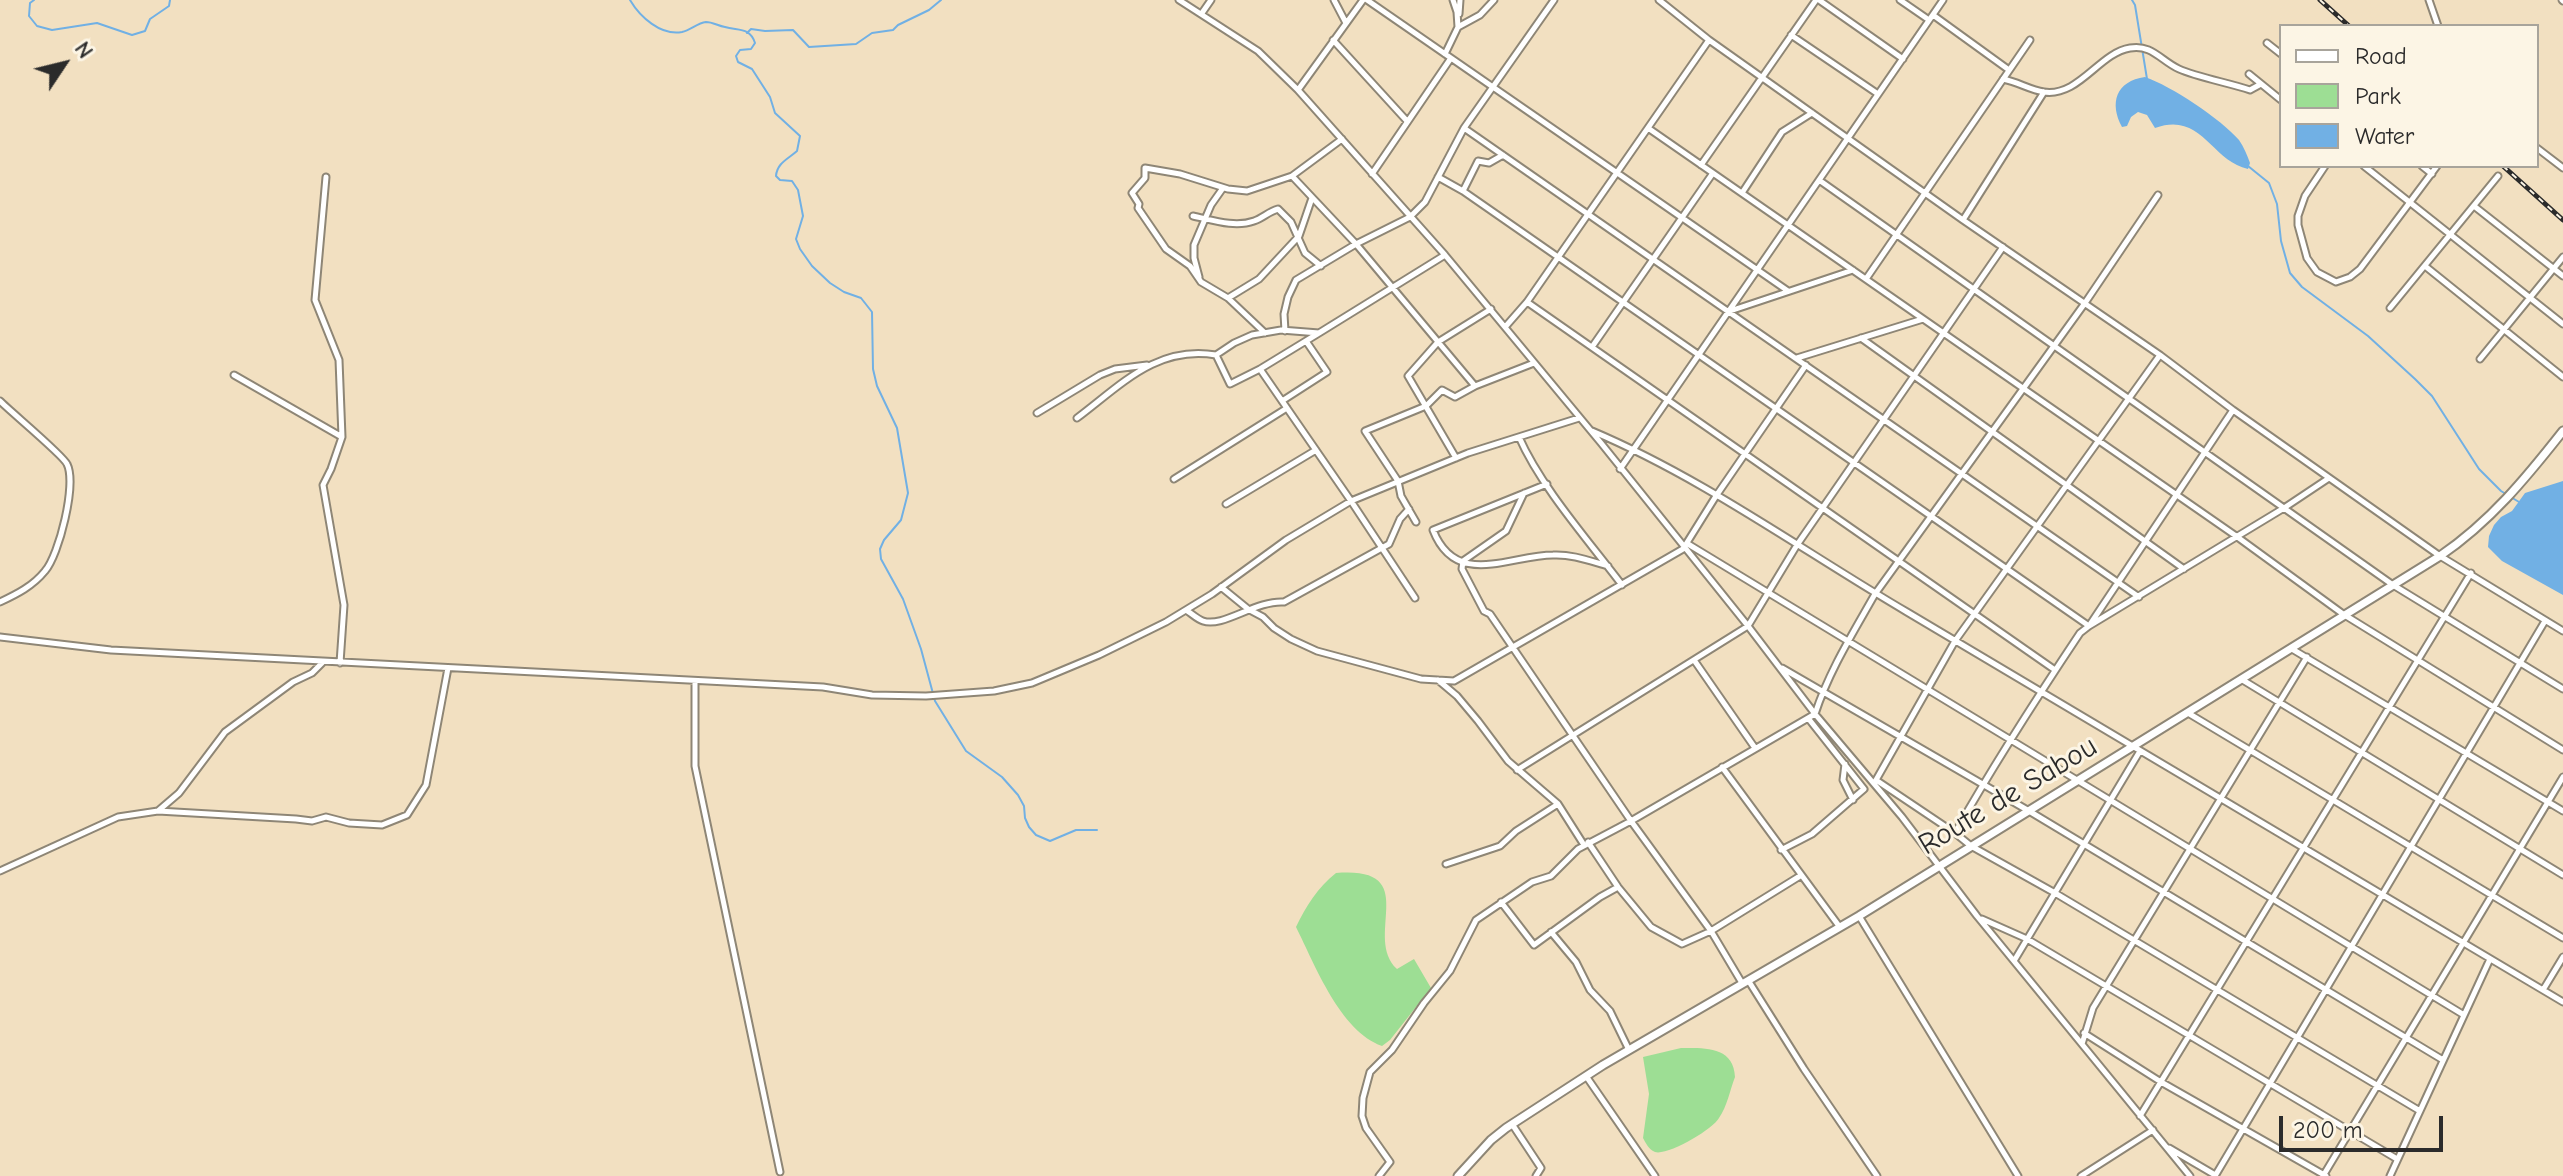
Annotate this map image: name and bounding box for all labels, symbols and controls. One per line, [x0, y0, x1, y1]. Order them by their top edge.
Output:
north arrow [24, 24, 104, 104]
legend [2279, 24, 2539, 168]
text: N [69, 37, 98, 64]
text: Road [2355, 42, 2407, 70]
text: Park [2355, 82, 2401, 110]
text: Water [2355, 122, 2414, 150]
street label: Route de Sabou [1912, 729, 2104, 863]
scale bar [2283, 1100, 2447, 1150]
text: 200 m [2293, 1116, 2363, 1144]

